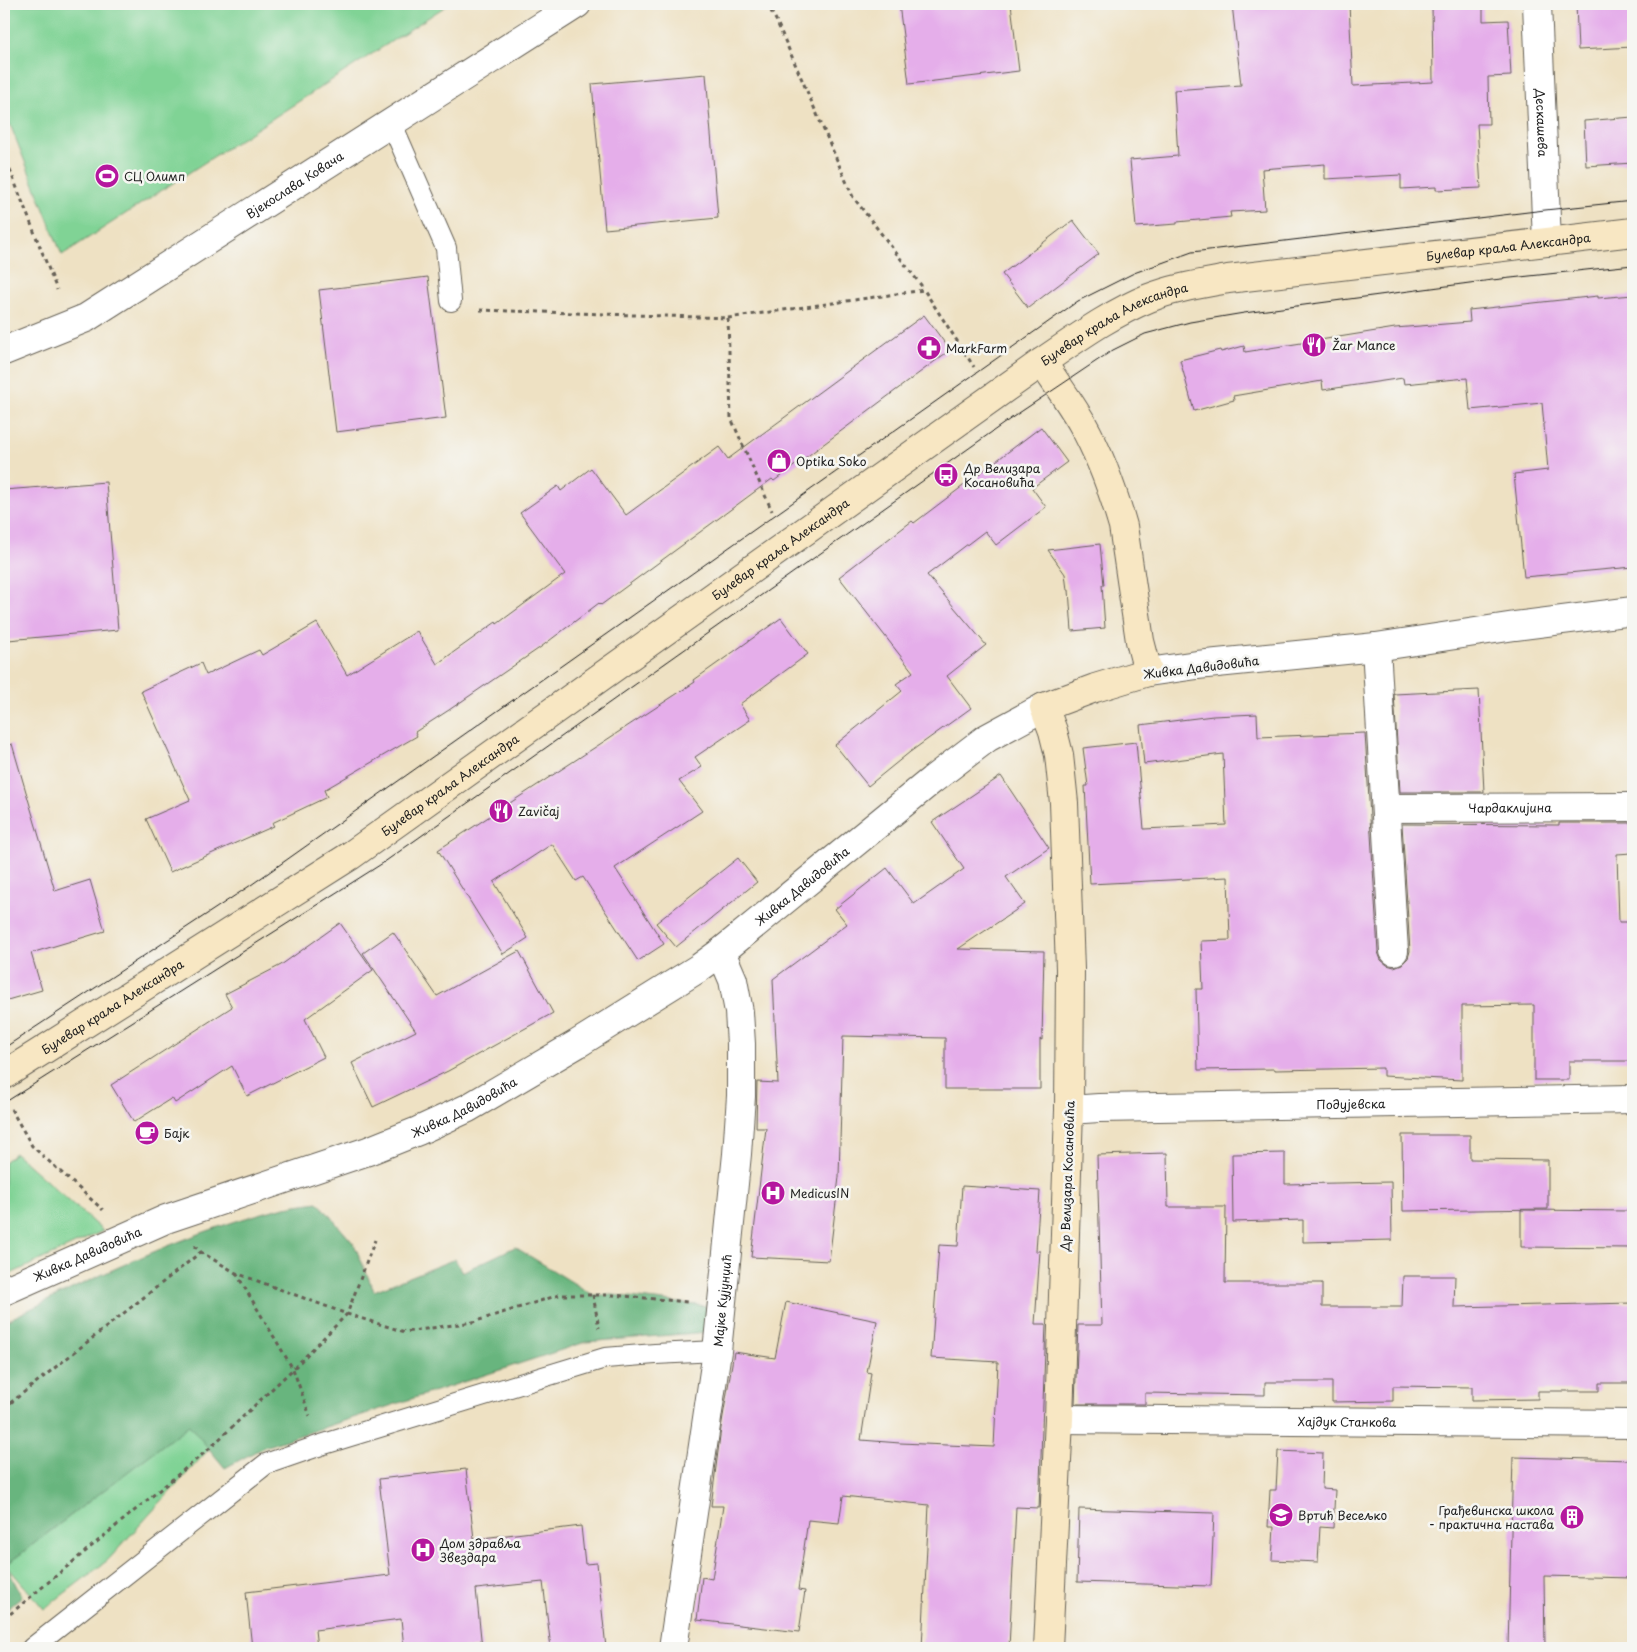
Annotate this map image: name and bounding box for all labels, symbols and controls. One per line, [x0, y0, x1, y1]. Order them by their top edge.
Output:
street label: Дескашева [1532, 87, 1552, 158]
street label: Вјекослава Ковача [242, 146, 347, 222]
sports icon: СЦ Олимп [94, 163, 120, 189]
place label: СЦ Олимп [124, 167, 185, 185]
street label: Булевар краља Александра [1425, 228, 1592, 265]
street label: Булевар краља Александра [1037, 278, 1190, 370]
restaurant icon: Žar Mance [1301, 332, 1327, 358]
pharmacy icon: MarkFarm [916, 335, 942, 361]
place label: Žar Mance [1332, 336, 1396, 354]
place label: MarkFarm [946, 339, 1007, 357]
shop icon: Optika Soko [766, 448, 792, 474]
place label: Optika Soko [796, 452, 867, 470]
place label: Др Велизара Косановића [963, 459, 1041, 491]
bus stop icon: Др Велизара Косановића [933, 462, 959, 488]
street label: Булевар краља Александра [708, 493, 853, 604]
street label: Живка Давидовића [1142, 651, 1260, 683]
street label: Булевар краља Александра [377, 729, 523, 840]
restaurant icon: Zavičaj [488, 798, 514, 824]
street label: Чардаклијина [1468, 798, 1552, 817]
place label: Zavičaj [518, 802, 560, 820]
street label: Живка Давидовића [751, 842, 853, 930]
street label: Булевар краља Александра [37, 954, 187, 1058]
street label: Живка Давидовића [408, 1072, 520, 1142]
street label: Подујевска [1316, 1094, 1386, 1113]
street label: Др Велизара Косановића [1055, 1100, 1079, 1252]
cafe icon: Бајк [134, 1120, 160, 1146]
place label: Бајк [164, 1124, 190, 1142]
hospital icon: MedicusIN [760, 1180, 786, 1206]
place label: MedicusIN [790, 1184, 849, 1202]
street label: Живка Давидовића [30, 1222, 145, 1286]
street label: Мајке Кујунџић [708, 1253, 736, 1348]
street label: Хајдук Станкова [1298, 1412, 1397, 1431]
place label: Грађевинска школа - практична настава [1429, 1501, 1555, 1533]
school or university icon: Вртић Весељко [1268, 1502, 1294, 1528]
building icon: Грађевинска школа - практична настава [1559, 1504, 1585, 1530]
place label: Вртић Весељко [1298, 1506, 1387, 1524]
place label: Дом здравља Звездара [439, 1534, 521, 1566]
hospital icon: Дом здравља Звездара [410, 1537, 436, 1563]

